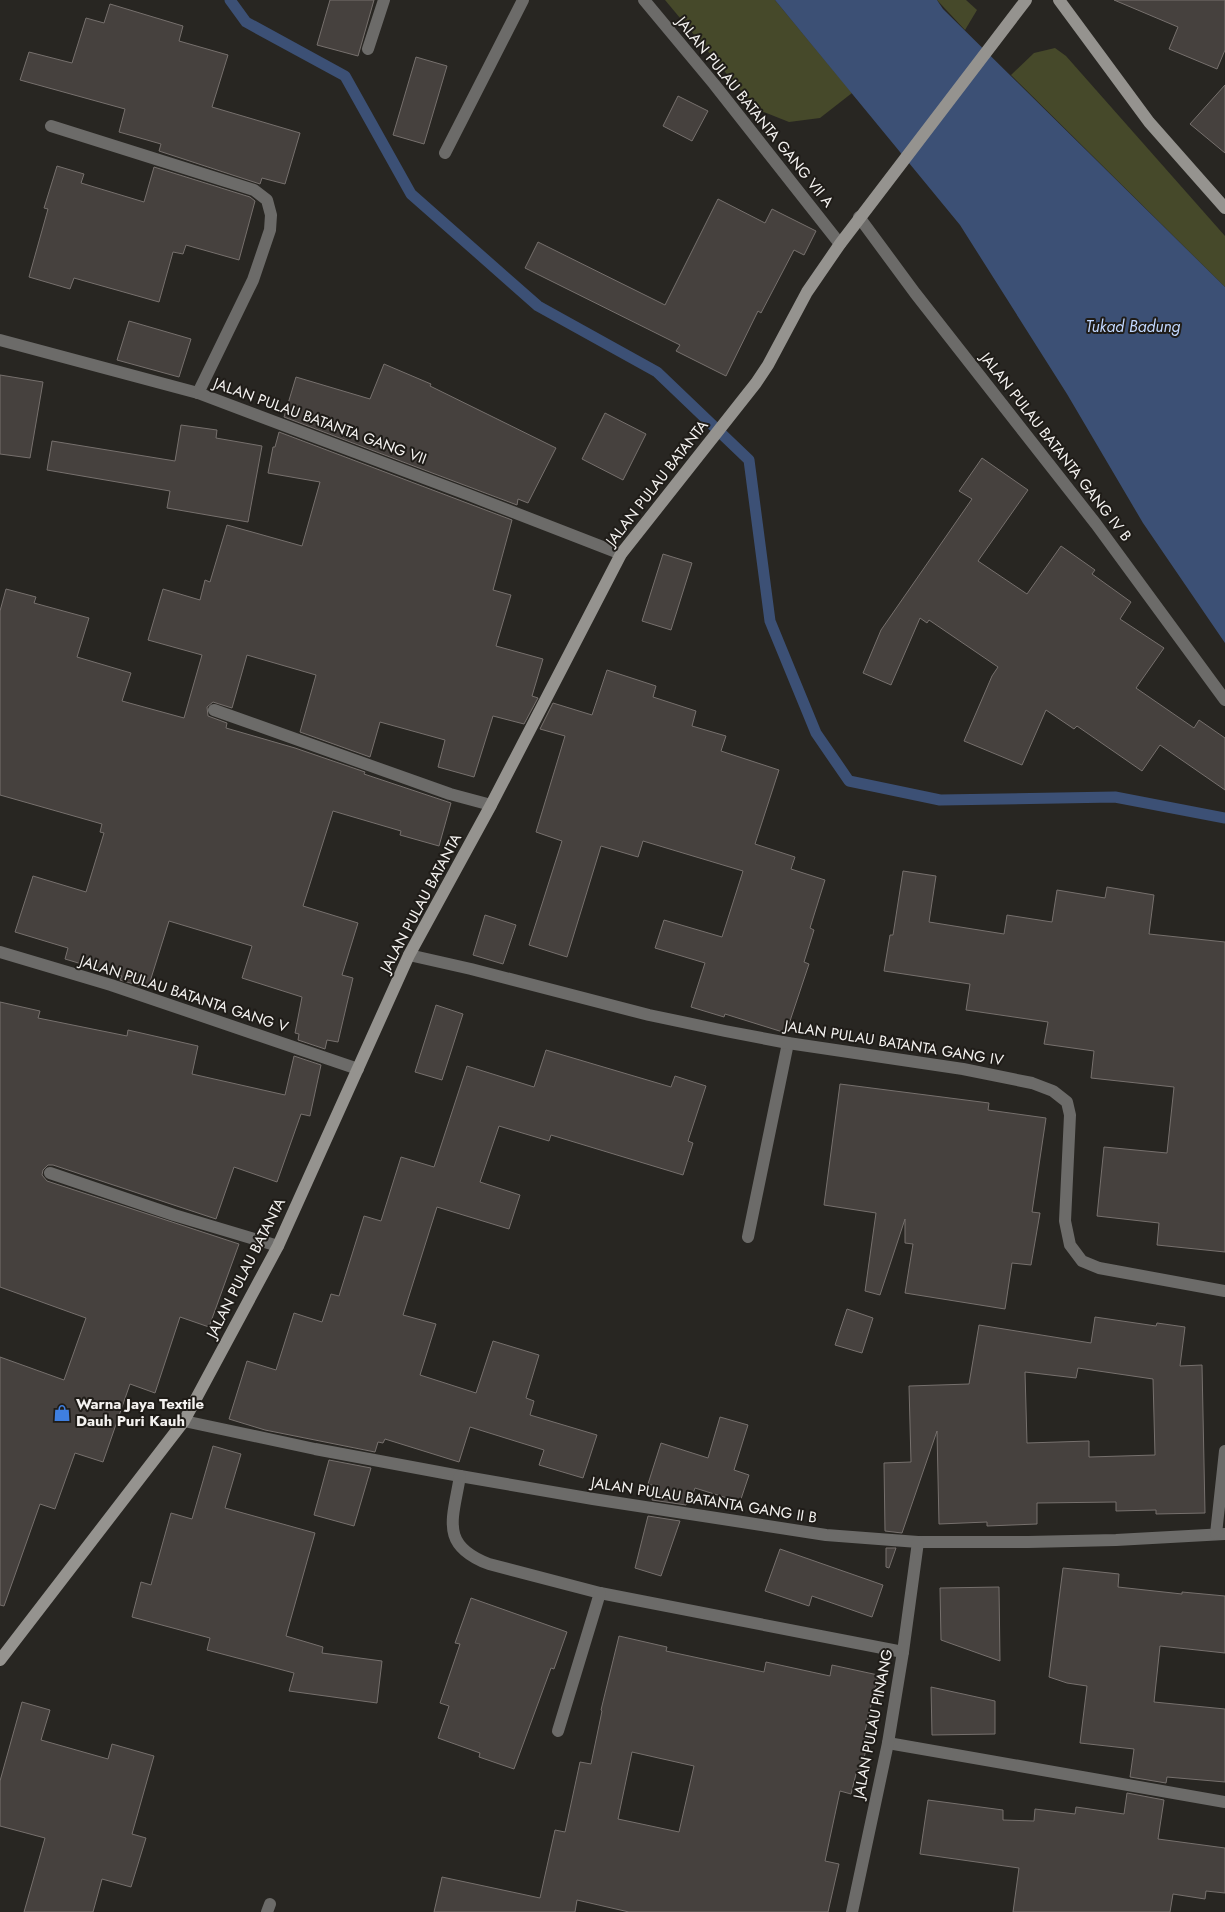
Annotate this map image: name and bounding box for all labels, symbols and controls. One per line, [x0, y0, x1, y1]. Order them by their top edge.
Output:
street label: JALAN PULAU BATANTA GANG VII A [670, 10, 839, 212]
water label: Tukad Badung [1086, 315, 1181, 338]
street label: JALAN PULAU BATANTA GANG IV B [974, 346, 1137, 546]
street label: JALAN PULAU BATANTA GANG VII [209, 371, 430, 470]
street label: JALAN PULAU BATANTA [599, 415, 713, 552]
street label: JALAN PULAU BATANTA [374, 829, 467, 978]
street label: JALAN PULAU BATANTA GANG V [75, 949, 291, 1038]
street label: JALAN PULAU BATANTA GANG IV [781, 1014, 1005, 1071]
street label: JALAN PULAU BATANTA [200, 1194, 291, 1344]
place label: Warna Jaya Textile Dauh Puri Kauh [76, 1393, 205, 1432]
shop icon: Warna Jaya Textile Dauh Puri Kauh [52, 1403, 72, 1423]
street label: JALAN PULAU BATANTA GANG II B [588, 1471, 818, 1529]
street label: JALAN PULAU PINANG [847, 1647, 898, 1803]

